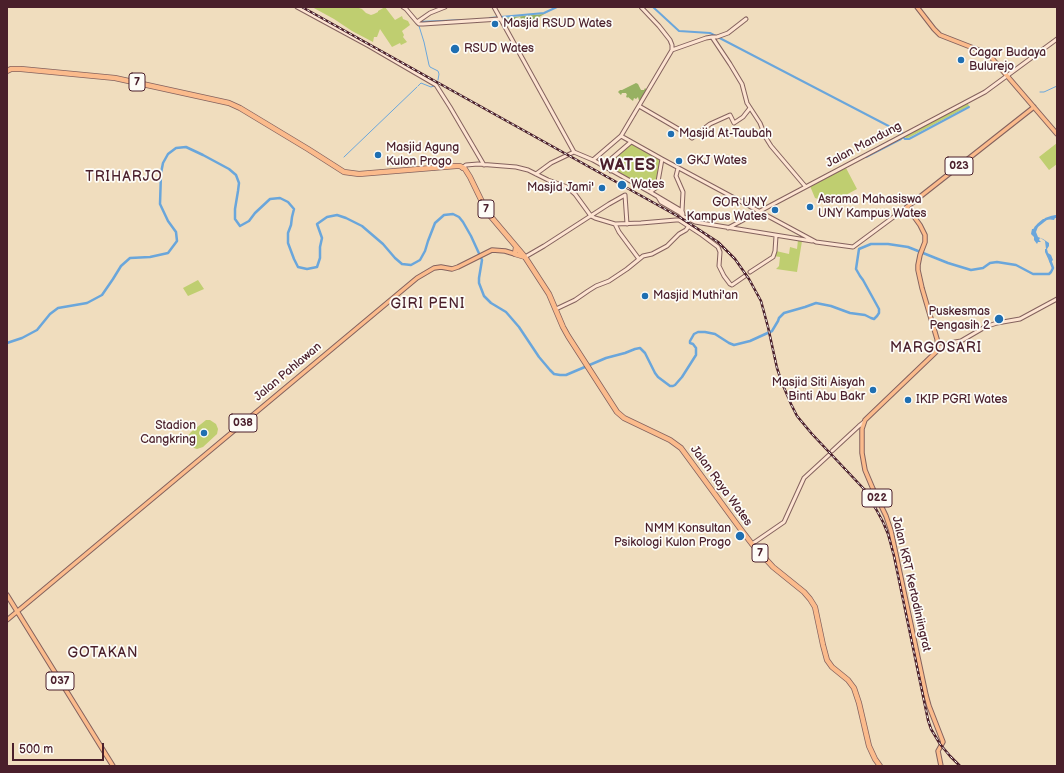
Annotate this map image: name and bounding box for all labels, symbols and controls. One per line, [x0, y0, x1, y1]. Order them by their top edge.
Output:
place label: Masjid RSUD Wates [503, 17, 612, 31]
marker: Masjid RSUD Wates [490, 19, 500, 29]
place label: RSUD Wates [464, 42, 534, 56]
marker: RSUD Wates [449, 43, 461, 55]
place label: Cagar Budaya Bulurejo [969, 46, 1046, 74]
marker: Cagar Budaya Bulurejo [956, 55, 966, 65]
road number: 7 [129, 73, 145, 91]
street label: Jalan Mandung [824, 119, 904, 171]
place label: Masjid At-Taubah [679, 127, 772, 141]
marker: Masjid At-Taubah [666, 129, 676, 139]
place label: Masjid Agung Kulon Progo [386, 141, 459, 169]
marker: Masjid Agung Kulon Progo [373, 150, 383, 160]
place label: GKJ Wates [687, 154, 747, 168]
district label: WATES [600, 156, 656, 176]
marker: GKJ Wates [674, 156, 684, 166]
road number: 023 [945, 157, 973, 175]
district label: TRIHARJO [85, 169, 163, 185]
place label: Wates [631, 178, 664, 192]
marker: Wates [616, 179, 628, 191]
place label: Masjid Jami' [527, 181, 594, 195]
marker: Masjid Jami' [597, 183, 607, 193]
place label: Asrama Mahasiswa UNY Kampus Wates [818, 193, 927, 221]
place label: GOR UNY Kampus Wates [687, 196, 767, 224]
road number: 7 [478, 200, 494, 218]
marker: Asrama Mahasiswa UNY Kampus Wates [805, 202, 815, 212]
marker: GOR UNY Kampus Wates [770, 205, 780, 215]
place label: Masjid Muthi'an [653, 289, 738, 303]
marker: Masjid Muthi'an [640, 291, 650, 301]
district label: GIRI PENI [391, 296, 465, 312]
place label: Puskesmas Pengasih 2 [928, 305, 990, 333]
marker: Puskesmas Pengasih 2 [993, 313, 1005, 325]
street label: Jalan Pahlawan [251, 340, 325, 404]
district label: MARGOSARI [890, 340, 982, 356]
place label: Masjid Siti Aisyah Binti Abu Bakr [772, 376, 865, 404]
marker: Masjid Siti Aisyah Binti Abu Bakr [868, 385, 878, 395]
place label: IKIP PGRI Wates [916, 393, 1007, 407]
marker: IKIP PGRI Wates [903, 395, 913, 405]
road number: 038 [229, 414, 257, 432]
place label: Stadion Cangkring [140, 419, 196, 447]
marker: Stadion Cangkring [199, 428, 209, 438]
street label: Jalan Raya Wates [687, 443, 755, 529]
road number: 022 [862, 489, 892, 507]
street label: Jalan KRT Kertodiniingrat [888, 515, 934, 653]
place label: NMM Konsultan Psikologi Kulon Progo [614, 522, 731, 550]
marker: NMM Konsultan Psikologi Kulon Progo [734, 530, 746, 542]
road number: 7 [752, 544, 768, 562]
district label: GOTAKAN [67, 645, 139, 661]
road number: 037 [46, 672, 74, 690]
scale bar [14, 735, 106, 761]
text: 500 m [19, 742, 53, 757]

